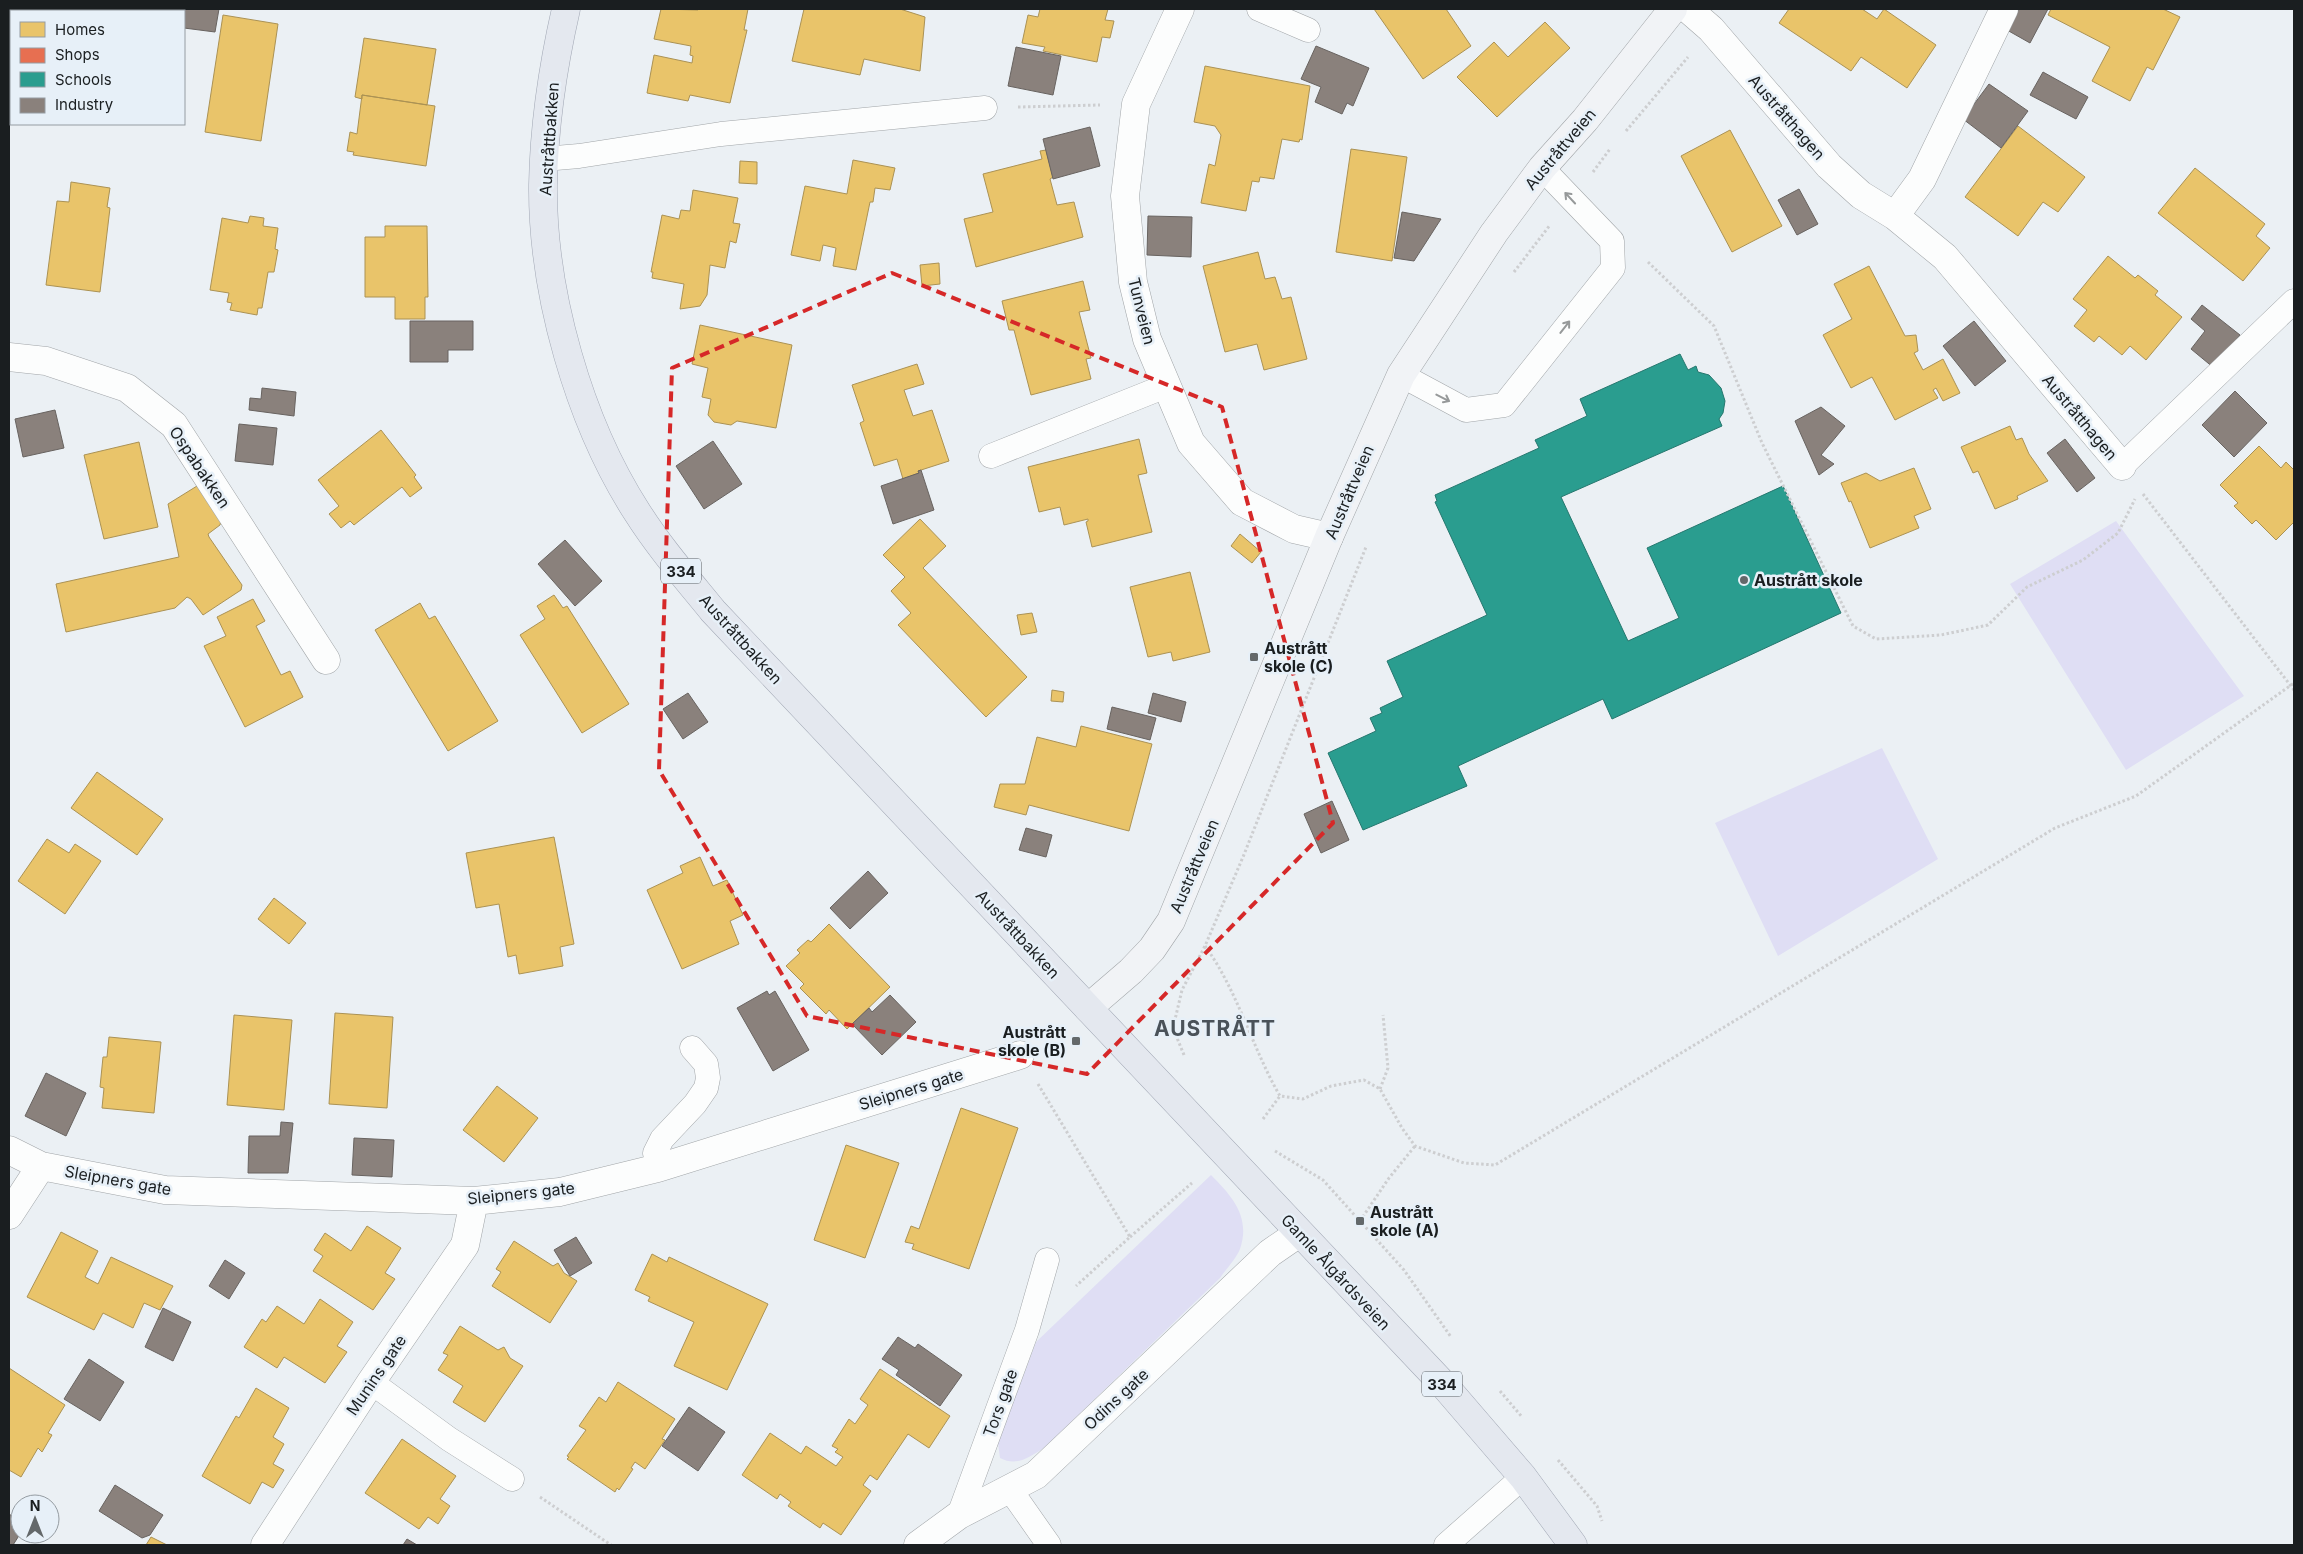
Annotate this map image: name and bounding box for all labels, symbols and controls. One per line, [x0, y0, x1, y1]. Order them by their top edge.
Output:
legend [10, 10, 185, 125]
text: Homes [55, 20, 105, 39]
text: Shops [55, 45, 100, 64]
text: Schools [55, 70, 112, 89]
street label: Austråtthagen [1745, 70, 1829, 164]
street label: Austråttbakken [535, 81, 563, 197]
text: Industry [55, 95, 114, 114]
street label: Austråttveien [1520, 104, 1600, 194]
one-way arrow [1564, 191, 1576, 204]
street label: Tunveien [1124, 275, 1160, 347]
one-way arrow [1560, 321, 1571, 334]
street label: Austråtthagen [2038, 370, 2122, 464]
one-way arrow [1435, 394, 1450, 403]
street label: Ospabakken [165, 422, 235, 512]
street label: Austråttveien [1320, 442, 1378, 542]
road number: 334 [661, 558, 701, 584]
place label: Austrått skole [1754, 570, 1863, 590]
marker: Austrått skole [1738, 574, 1750, 586]
street label: Austråttbakken [695, 590, 787, 688]
place label: Austrått skole (C) [1264, 638, 1333, 676]
marker: Austrått skole (C) [1248, 651, 1260, 663]
street label: Austråttveien [1165, 816, 1223, 916]
street label: Austråttbakken [972, 885, 1064, 983]
district label: AUSTRÅTT [1154, 1014, 1276, 1041]
place label: Austrått skole (B) [998, 1022, 1066, 1060]
marker: Austrått skole (B) [1070, 1035, 1082, 1047]
street label: Sleipners gate [856, 1064, 966, 1114]
street label: Sleipners gate [63, 1161, 173, 1199]
street label: Sleipners gate [466, 1177, 576, 1209]
place label: Austrått skole (A) [1370, 1202, 1439, 1240]
street label: Gamle Ålgårdsveien [1277, 1210, 1395, 1334]
marker: Austrått skole (A) [1354, 1215, 1366, 1227]
street label: Munins gate [342, 1331, 410, 1419]
street label: Odins gate [1079, 1364, 1153, 1434]
street label: Tors gate [978, 1366, 1022, 1440]
road number: 334 [1422, 1372, 1462, 1396]
north arrow [10, 1494, 60, 1544]
text: N [30, 1497, 40, 1514]

